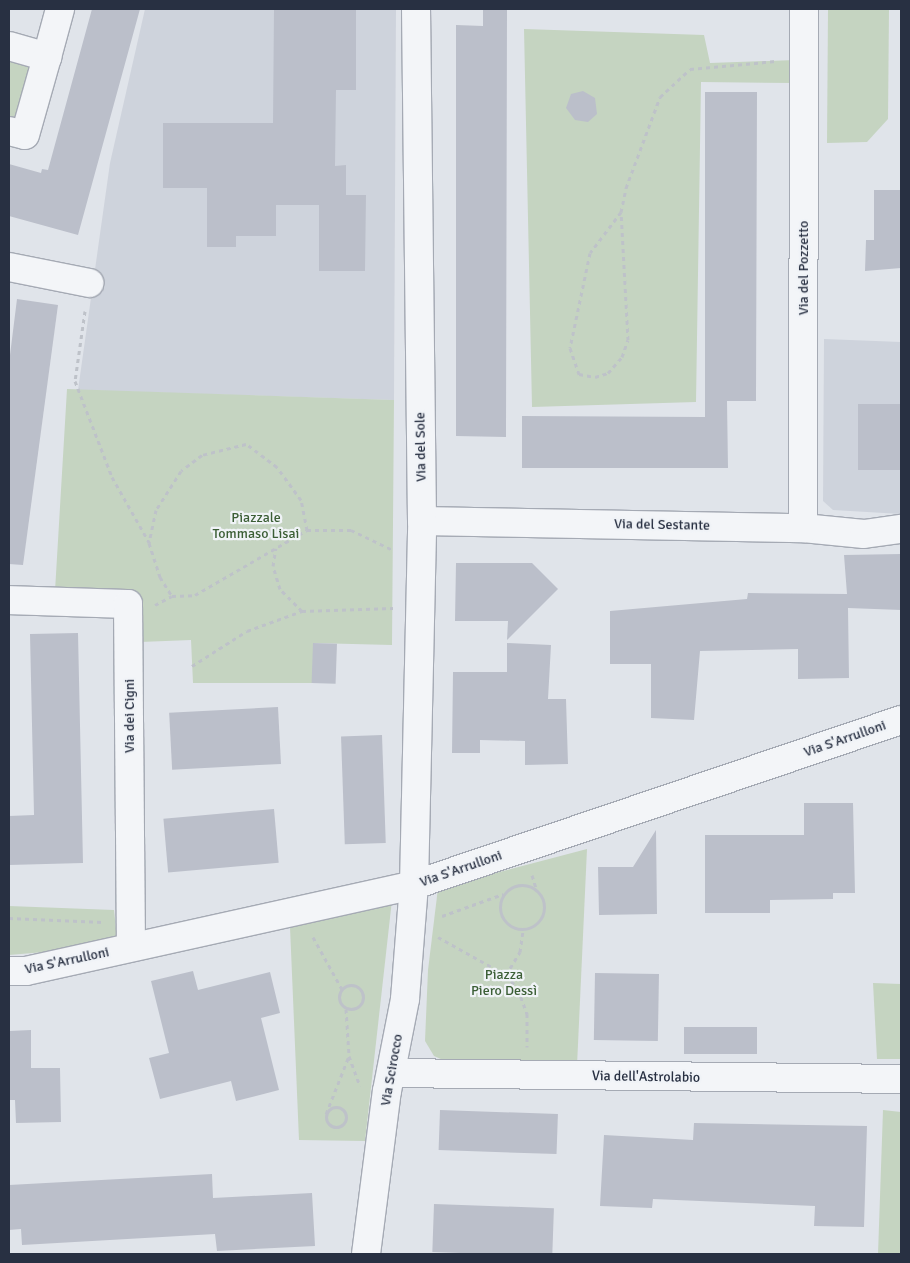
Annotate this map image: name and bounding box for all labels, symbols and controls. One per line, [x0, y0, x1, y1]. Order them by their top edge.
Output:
street label: Via del Pozzetto [796, 221, 812, 315]
street label: Via del Sole [412, 412, 430, 482]
park label: Piazzale Tommaso Lisai [213, 510, 299, 542]
street label: Via del Sestante [614, 516, 710, 534]
street label: Via dei Cigni [122, 679, 138, 753]
street label: Via S'Arrulloni [802, 717, 888, 761]
street label: Via S'Arrulloni [418, 847, 504, 891]
street label: Via S'Arrulloni [23, 944, 111, 978]
park label: Piazza Piero Dessì [471, 967, 537, 1000]
street label: Via Scirocco [377, 1033, 407, 1107]
street label: Via dell'Astrolabio [592, 1068, 700, 1086]

